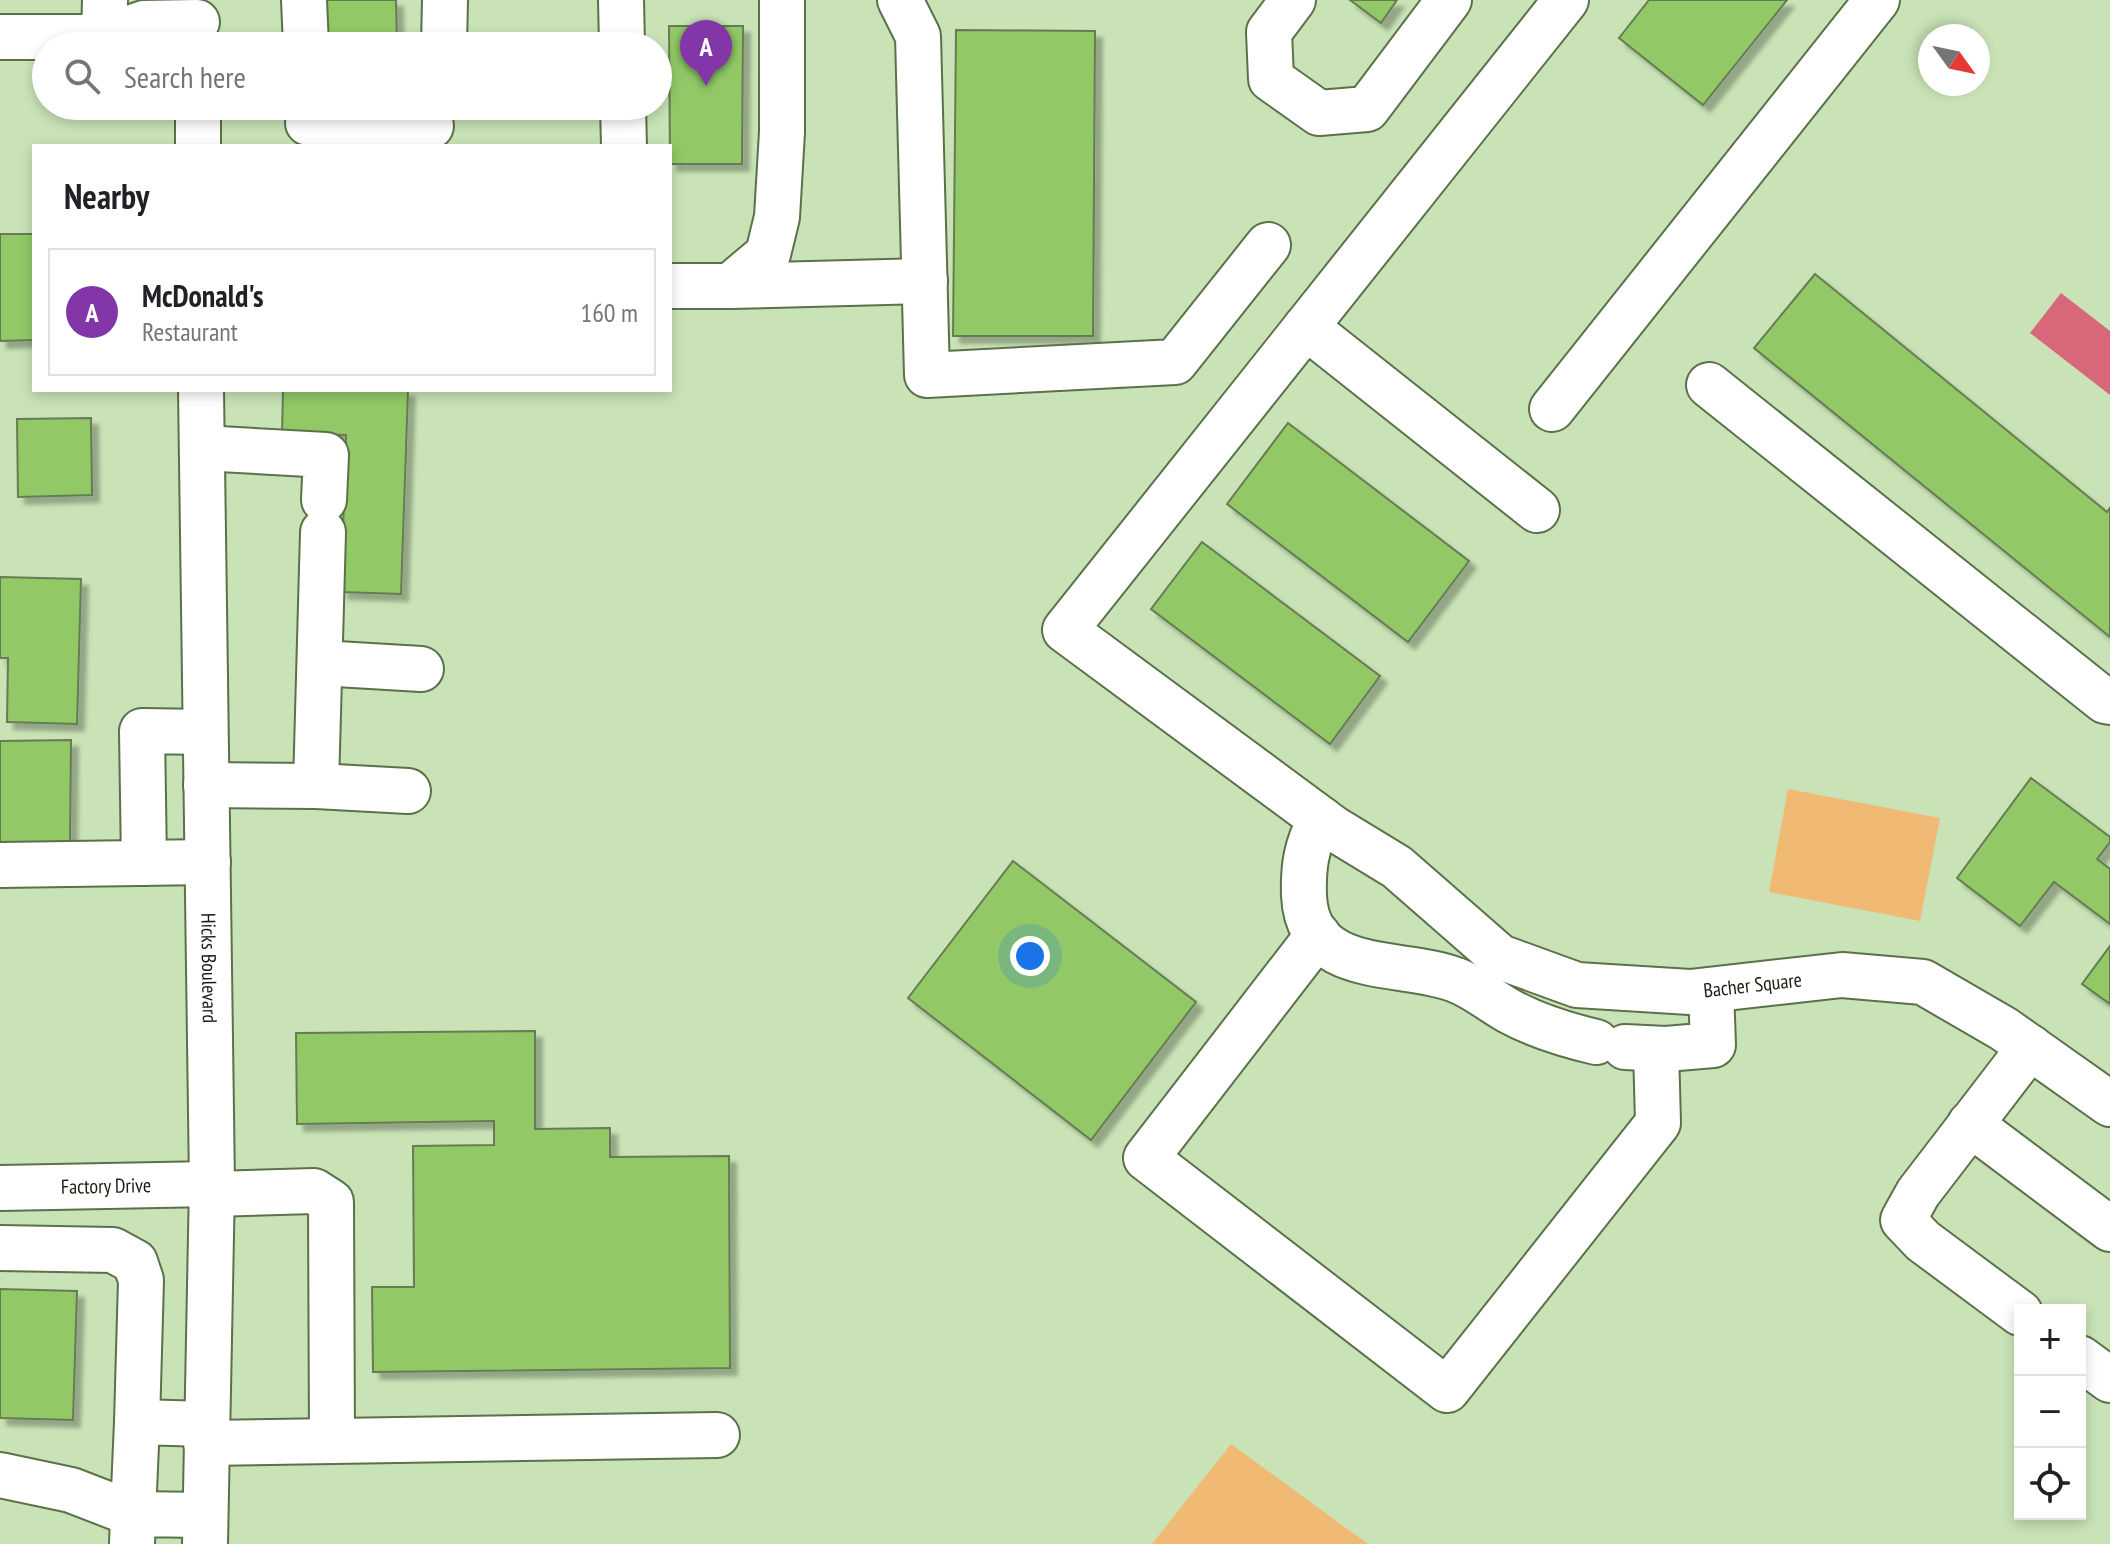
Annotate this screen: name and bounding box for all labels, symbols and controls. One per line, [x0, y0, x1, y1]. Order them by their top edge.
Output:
pin: A [680, 20, 732, 86]
north arrow [1918, 24, 1990, 96]
search box [32, 32, 672, 120]
icon: search [60, 54, 104, 98]
text: Search here [124, 57, 246, 96]
text: Nearby [64, 174, 149, 218]
text: McDonald's [142, 276, 263, 315]
text: A [85, 296, 99, 329]
text: 160 m [580, 296, 638, 329]
text: Restaurant [142, 315, 238, 348]
street label: Hicks Boulevard [195, 913, 223, 1023]
your location [1010, 936, 1050, 976]
street label: Bacher Square [1702, 967, 1803, 1003]
street label: Factory Drive [61, 1172, 151, 1200]
map controls [2014, 1304, 2086, 1520]
button: + [2014, 1304, 2086, 1376]
button: − [2014, 1376, 2086, 1448]
button: locate [2014, 1448, 2086, 1520]

